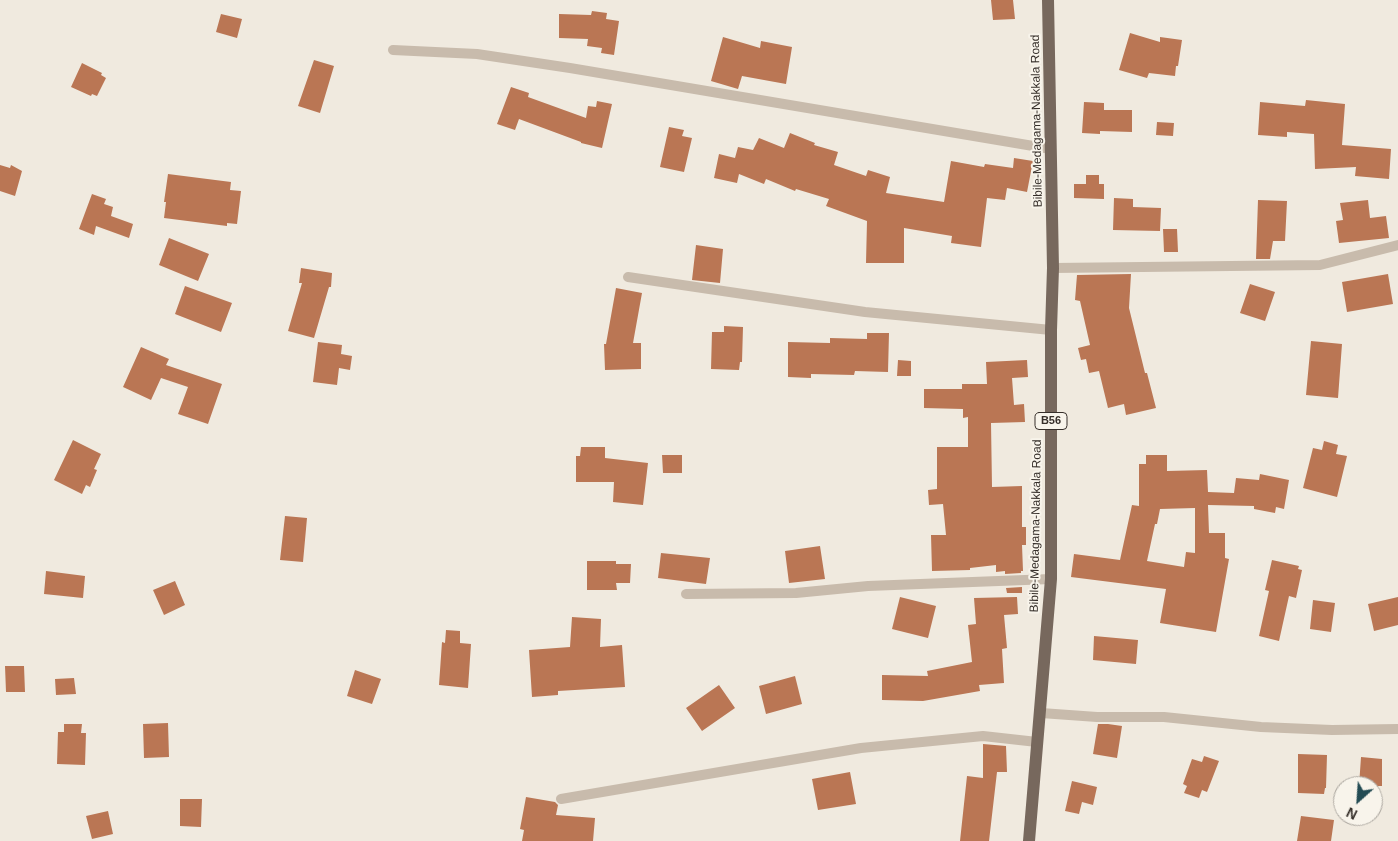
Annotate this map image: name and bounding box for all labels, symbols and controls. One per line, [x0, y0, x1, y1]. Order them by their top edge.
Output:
street label: Bibile-Medagama-Nakkala Road [1028, 35, 1046, 207]
road number: B56 [1035, 412, 1067, 430]
street label: Bibile-Medagama-Nakkala Road [1027, 440, 1045, 612]
north arrow [1333, 776, 1383, 826]
text: N [1344, 804, 1360, 823]

